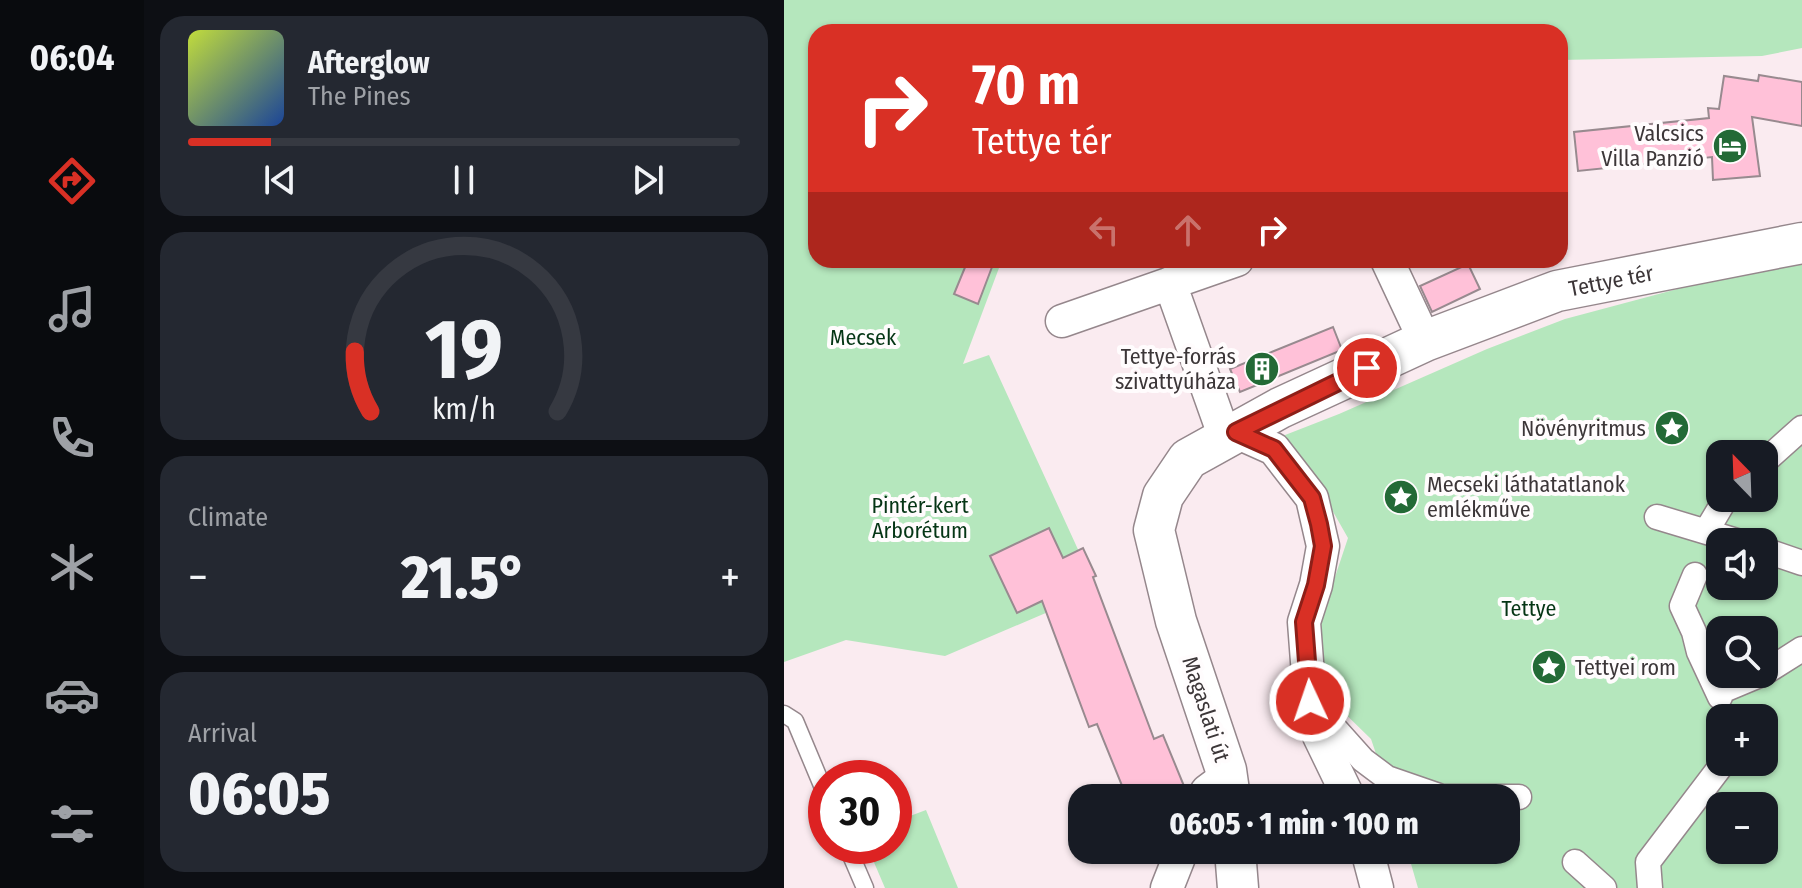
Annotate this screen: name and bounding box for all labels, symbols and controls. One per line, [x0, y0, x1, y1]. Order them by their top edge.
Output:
text: 06:04 [30, 36, 114, 80]
text: Afterglow [308, 45, 430, 81]
text: 70 m [972, 52, 1080, 119]
icon: right [840, 56, 944, 160]
text: The Pines [308, 81, 411, 112]
text: Tettye tér [972, 120, 1112, 164]
place label: Valcsics Villa Panzió [1601, 120, 1704, 172]
hotel icon: Valcsics Villa Panzió [1711, 127, 1749, 165]
icon: directions [44, 153, 100, 209]
icon: previous [258, 158, 302, 202]
icon: pause [442, 158, 486, 202]
icon: next [626, 158, 670, 202]
icon: left [1082, 208, 1126, 252]
icon: ahead [1166, 208, 1210, 252]
icon: right [1250, 208, 1294, 252]
street label: Tettye tér [1566, 259, 1656, 302]
icon: music [44, 281, 100, 337]
text: 19 [425, 300, 503, 400]
park label: Mecsek [830, 324, 897, 351]
pin [1333, 334, 1401, 402]
place label: Tettye-forrás szivattyúháza [1115, 343, 1236, 395]
icon: arrive [1345, 346, 1389, 390]
building icon: Tettye-forrás szivattyúháza [1243, 350, 1281, 388]
text: km/h [432, 392, 496, 427]
place icon: Növényritmus [1653, 409, 1691, 447]
icon: phone [44, 410, 100, 466]
place label: Növényritmus [1521, 415, 1646, 442]
north arrow [1706, 440, 1778, 512]
map controls [1706, 440, 1778, 864]
place label: Mecseki láthatatlanok emlékműve [1427, 471, 1626, 523]
place icon: Mecseki láthatatlanok emlékműve [1382, 478, 1420, 516]
park label: Pintér-kert Arborétum [871, 492, 969, 544]
text: Climate [188, 502, 268, 533]
button: sound [1706, 528, 1778, 600]
icon: climate [44, 539, 100, 595]
text: 21.5° [401, 542, 527, 614]
text: − [188, 551, 208, 604]
text: + [720, 551, 740, 604]
park label: Tettye [1502, 595, 1556, 622]
button: search [1706, 616, 1778, 688]
place icon: Tettyei rom [1530, 648, 1568, 686]
street label: Magaslati út [1176, 653, 1236, 766]
place label: Tettyei rom [1575, 654, 1676, 681]
position arrow [1268, 659, 1352, 743]
icon: car [44, 667, 100, 723]
button: + [1706, 704, 1778, 776]
text: Arrival [188, 718, 257, 749]
text: 06:05 [188, 758, 330, 830]
speed limit sign: 30 [808, 760, 912, 864]
button: − [1706, 792, 1778, 864]
icon: filters [44, 796, 100, 852]
text: 06:05 · 1 min · 100 m [1169, 806, 1419, 842]

